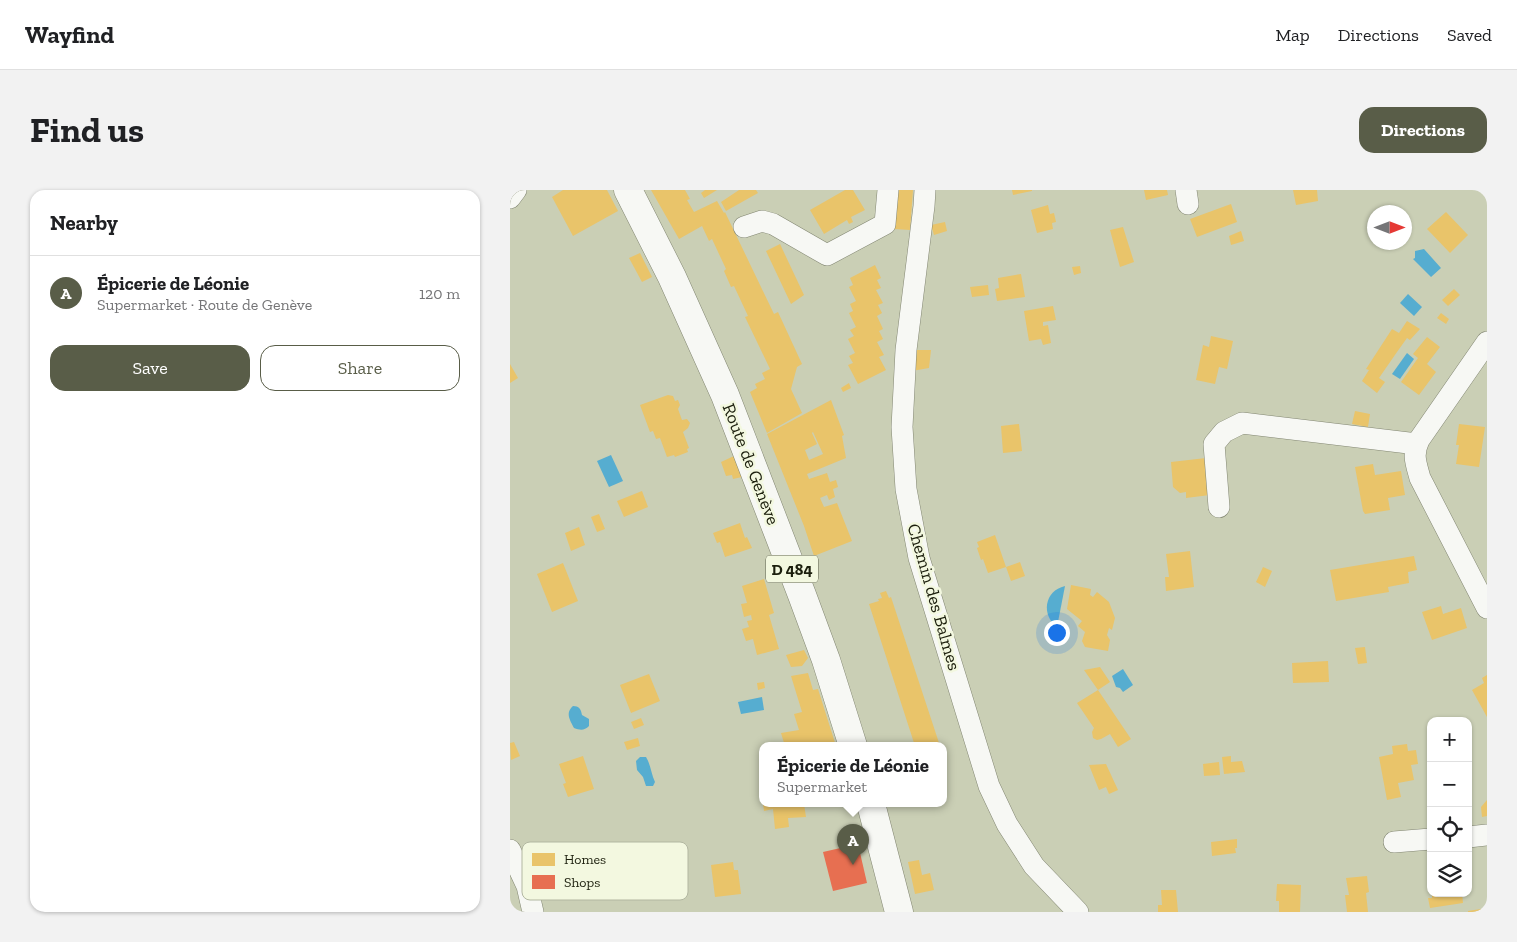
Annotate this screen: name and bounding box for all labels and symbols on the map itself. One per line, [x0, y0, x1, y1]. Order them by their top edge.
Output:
north arrow [1367, 205, 1412, 250]
street label: Route de Genève [718, 400, 784, 528]
street label: Chemin des Balmes [903, 521, 966, 673]
road number: D 484 [766, 556, 818, 582]
your location [1044, 620, 1070, 646]
pin: A [837, 824, 869, 865]
legend [522, 842, 688, 900]
text: Homes [564, 851, 606, 868]
text: Shops [564, 874, 600, 891]

